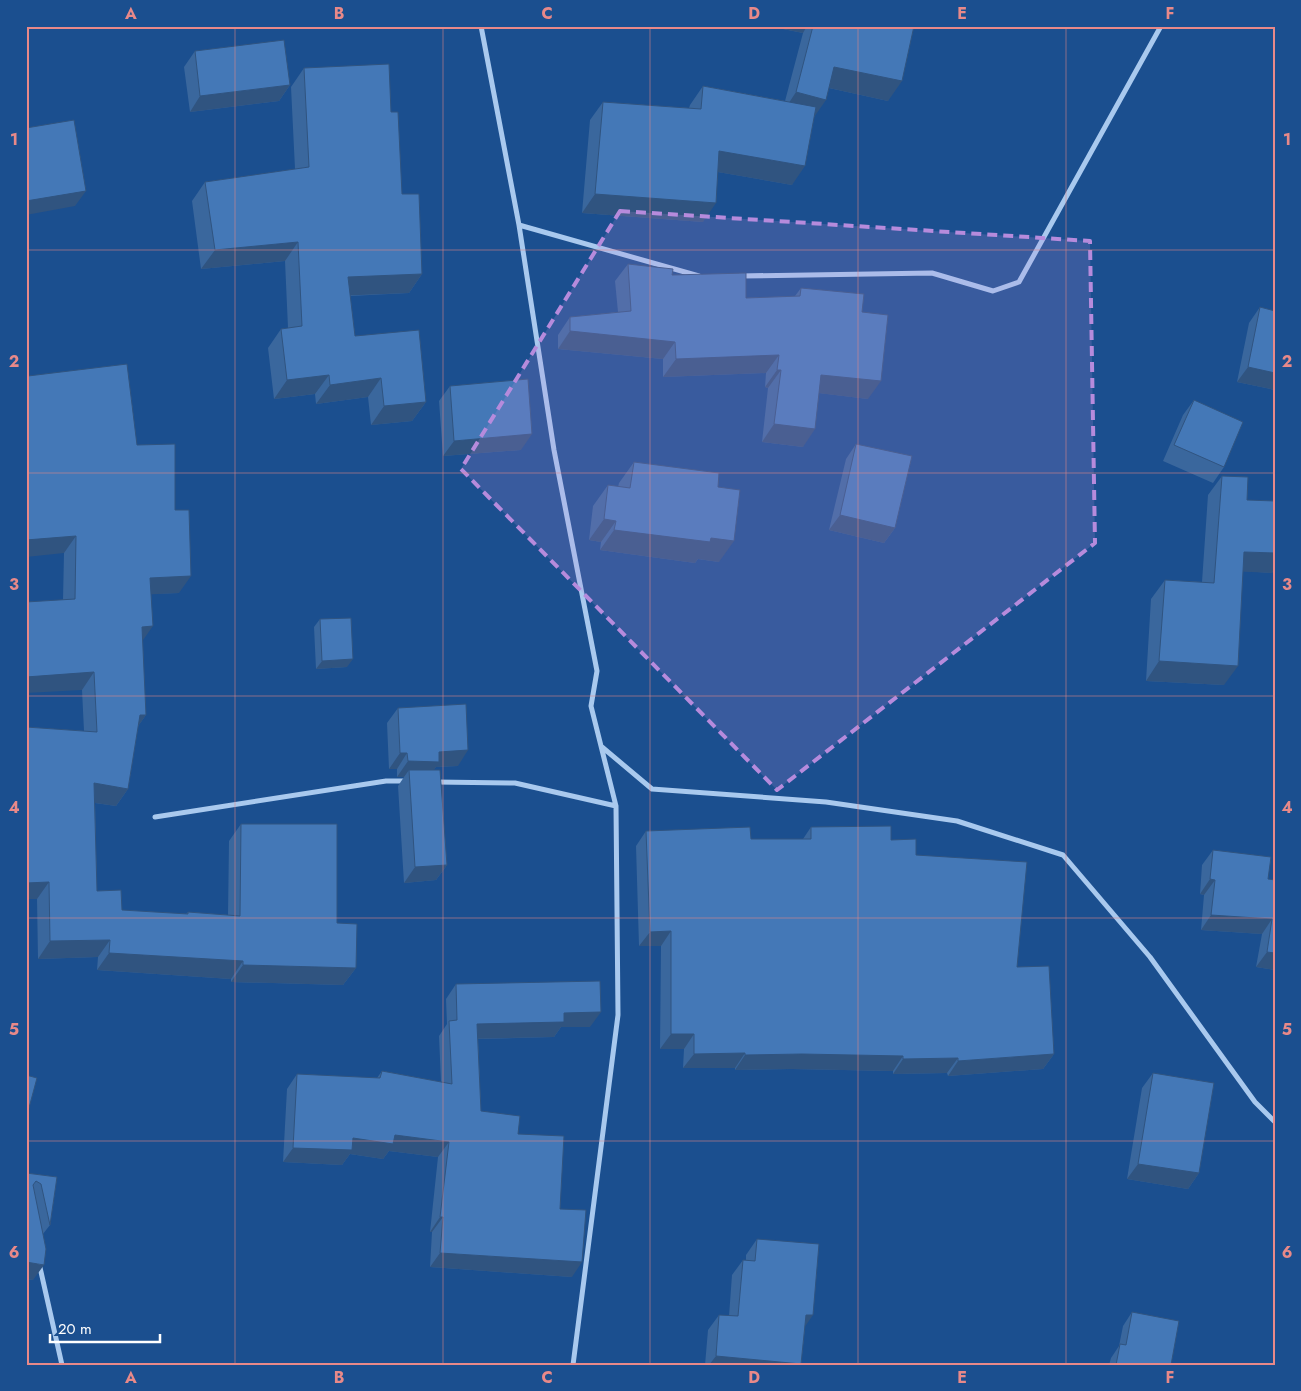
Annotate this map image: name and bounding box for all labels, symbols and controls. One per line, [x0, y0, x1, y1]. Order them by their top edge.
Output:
text: A [124, 2, 137, 25]
text: B [334, 2, 344, 25]
text: C [541, 2, 553, 25]
text: D [748, 2, 760, 25]
text: E [957, 2, 967, 25]
text: F [1166, 2, 1174, 25]
text: 1 [10, 128, 18, 151]
text: 1 [1283, 128, 1291, 151]
text: 2 [9, 350, 19, 373]
text: 2 [1282, 350, 1292, 373]
text: 3 [9, 573, 19, 596]
text: 3 [1282, 573, 1292, 596]
text: 4 [8, 796, 20, 819]
text: 4 [1281, 796, 1293, 819]
text: 5 [9, 1018, 19, 1041]
text: 5 [1282, 1018, 1292, 1041]
text: 6 [9, 1241, 19, 1264]
text: 6 [1282, 1241, 1292, 1264]
scale bar [50, 1311, 160, 1343]
text: 20 m [58, 1318, 92, 1340]
text: A [124, 1366, 137, 1389]
text: B [334, 1366, 344, 1389]
text: C [541, 1366, 553, 1389]
text: D [748, 1366, 760, 1389]
text: E [957, 1366, 967, 1389]
text: F [1166, 1366, 1174, 1389]

